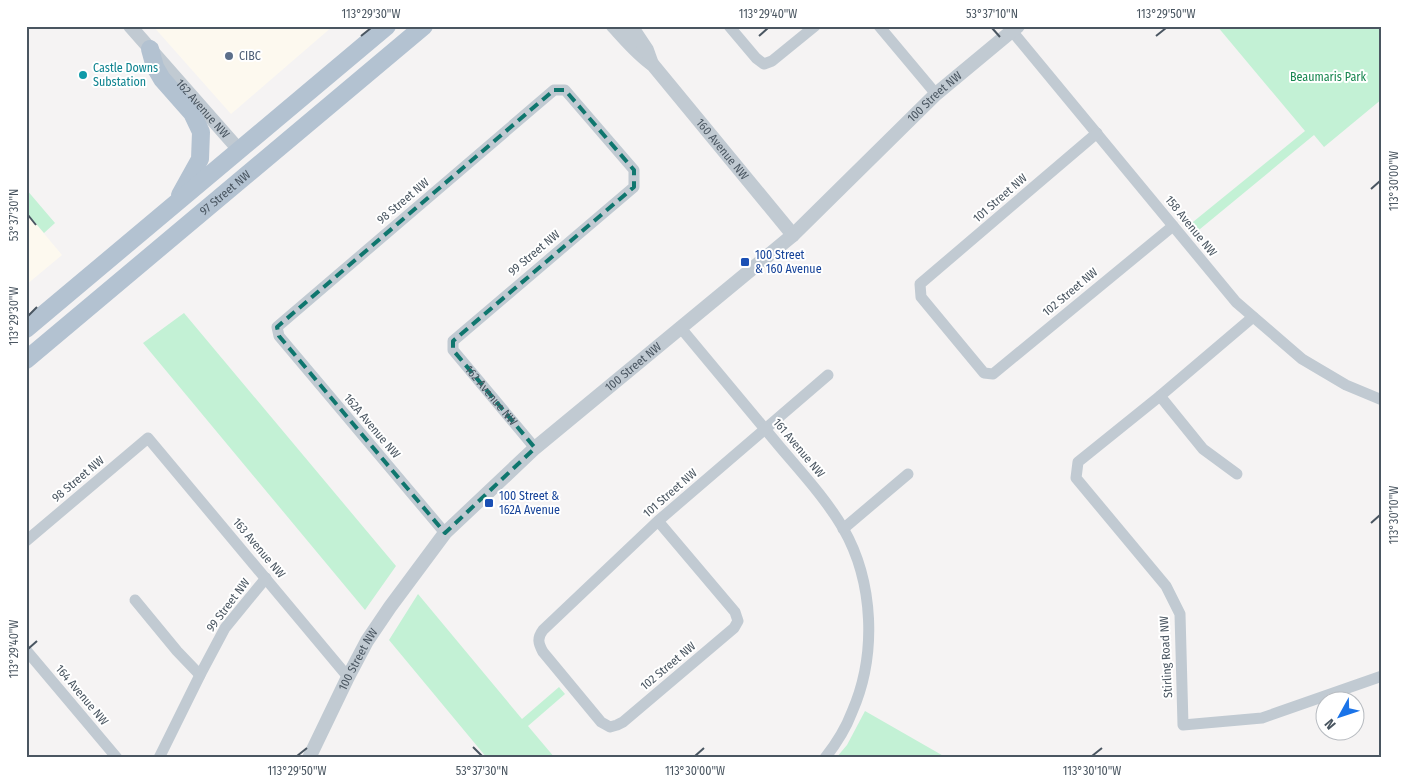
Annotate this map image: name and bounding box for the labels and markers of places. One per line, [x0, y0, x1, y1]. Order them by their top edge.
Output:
place label: CIBC [239, 49, 261, 63]
marker: CIBC [223, 50, 235, 62]
place label: Castle Downs Substation [93, 61, 158, 89]
marker: Castle Downs Substation [77, 69, 89, 81]
place label: 100 Street & 160 Avenue [755, 248, 822, 276]
marker: 100 Street & 160 Avenue [739, 256, 751, 268]
place label: 100 Street & 162A Avenue [499, 489, 560, 517]
marker: 100 Street & 162A Avenue [483, 497, 495, 509]

